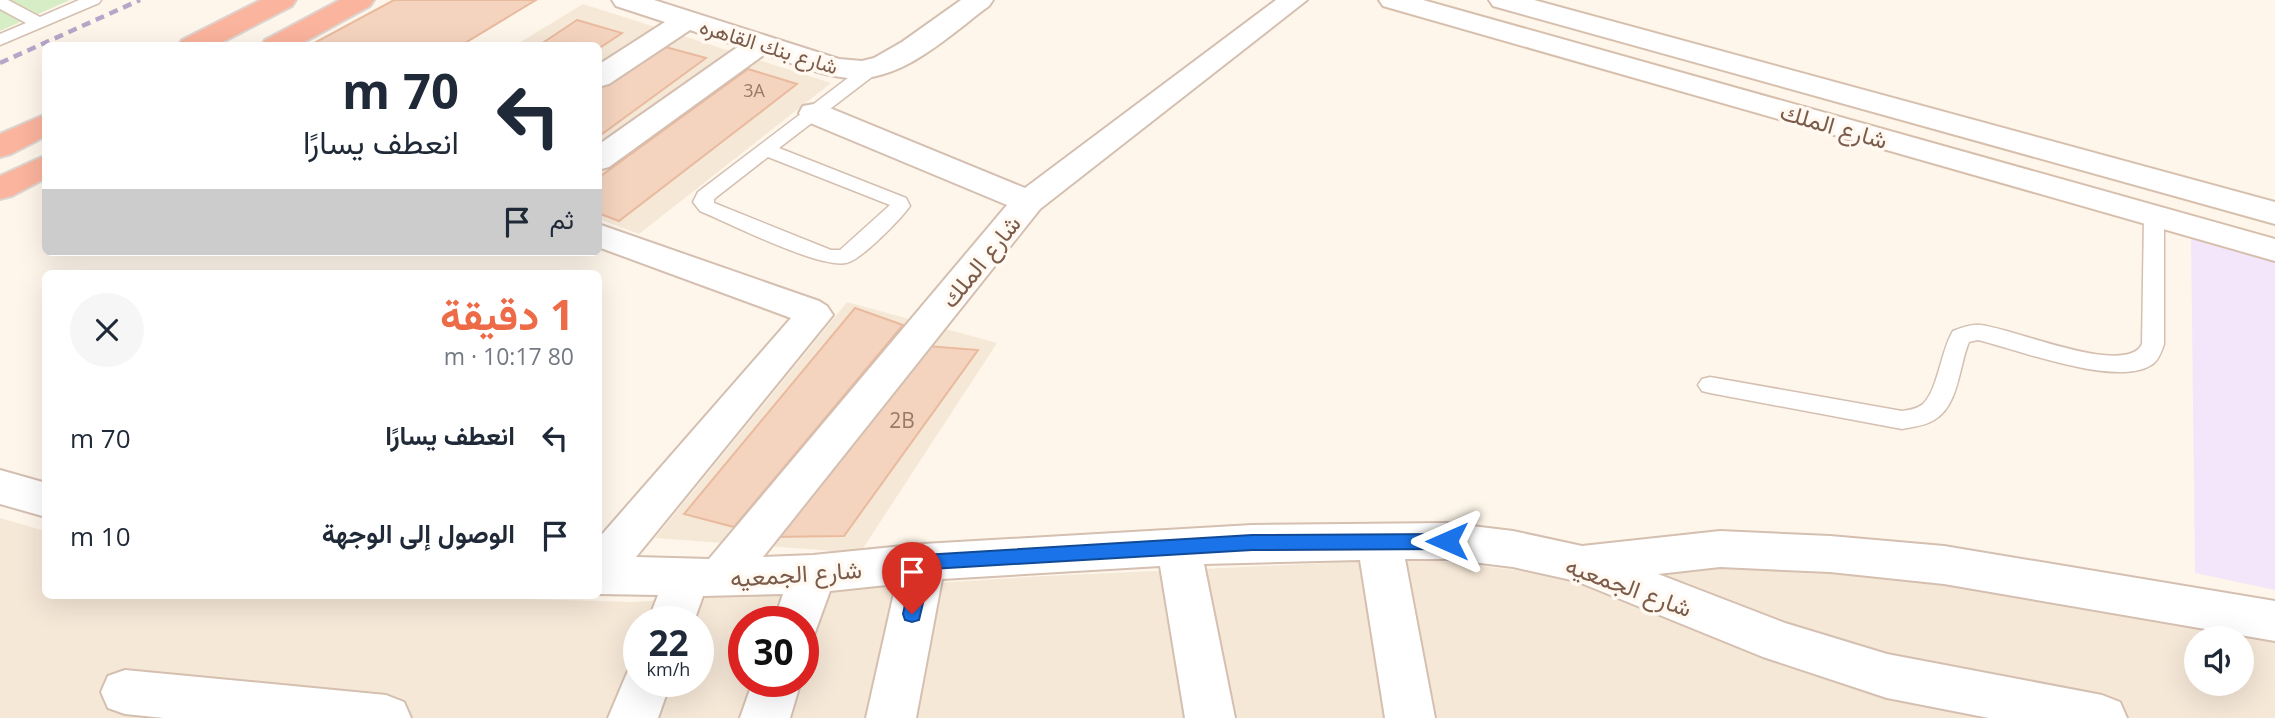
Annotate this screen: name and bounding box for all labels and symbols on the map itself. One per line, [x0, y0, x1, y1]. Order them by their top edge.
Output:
street label: شارع بنك القاهره [696, 12, 842, 81]
house number: 3A [743, 78, 765, 102]
street label: شارع الملك [1776, 94, 1892, 157]
street label: شارع الملك [933, 208, 1028, 315]
house number: 2B [889, 406, 915, 434]
position arrow [1410, 504, 1484, 578]
pin [882, 542, 942, 614]
street label: شارع الجمعيه [1561, 548, 1697, 625]
street label: شارع الجمعيه [729, 552, 863, 595]
speed limit sign: 30 [728, 606, 819, 697]

